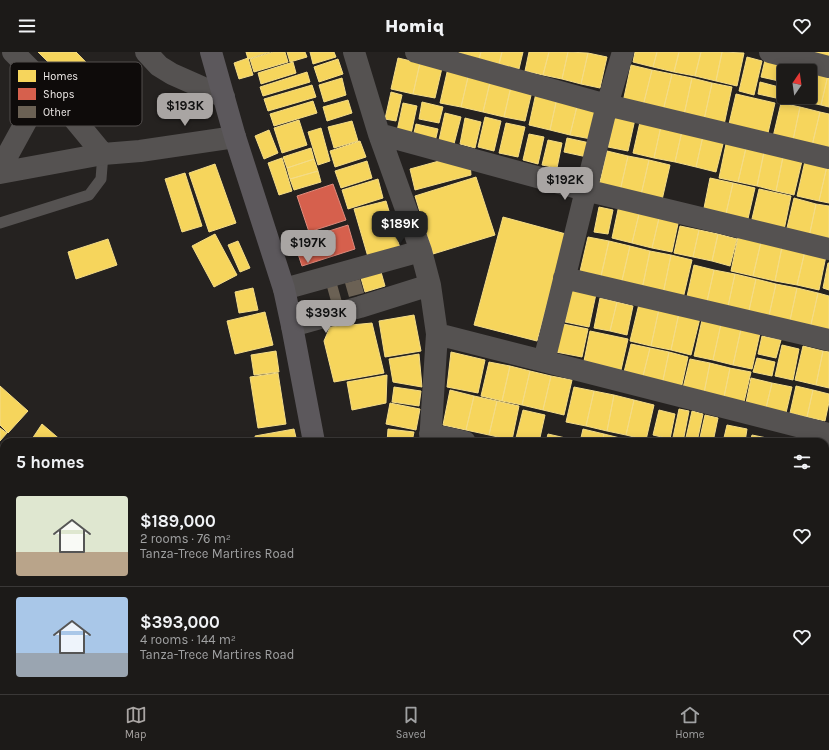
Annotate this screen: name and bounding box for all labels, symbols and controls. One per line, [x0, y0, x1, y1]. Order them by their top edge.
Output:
icon: menu [16, 15, 38, 37]
text: Homiq [385, 15, 444, 37]
icon: heart [791, 15, 813, 37]
legend [10, 62, 142, 126]
north arrow [777, 64, 817, 104]
map controls [777, 64, 817, 104]
text: Homes [43, 70, 78, 83]
text: Shops [43, 88, 75, 101]
pin: $193K [157, 93, 213, 127]
text: $193K [166, 98, 204, 113]
text: Other [43, 106, 71, 119]
pin: $192K [537, 167, 593, 201]
text: $192K [546, 172, 584, 187]
pin: $189K [372, 211, 428, 245]
text: $189K [381, 216, 419, 231]
pin: $197K [280, 230, 336, 264]
text: $197K [290, 235, 326, 250]
pin: $393K [298, 300, 354, 334]
text: $393K [305, 305, 347, 320]
icon: filters [791, 451, 813, 473]
text: 5 homes [16, 452, 85, 472]
text: $189,000 [140, 511, 216, 531]
icon: home [48, 512, 96, 560]
icon: heart [791, 525, 813, 547]
text: 2 rooms · 76 m² [140, 531, 231, 546]
text: Tanza-Trece Martires Road [140, 546, 294, 561]
text: $393,000 [140, 612, 220, 632]
icon: home [48, 613, 96, 661]
icon: heart [791, 626, 813, 648]
text: 4 rooms · 144 m² [140, 632, 236, 647]
text: Tanza-Trece Martires Road [140, 647, 294, 662]
tab: Map [125, 704, 147, 741]
tab: Saved [396, 704, 426, 741]
tab: Home [675, 704, 704, 741]

